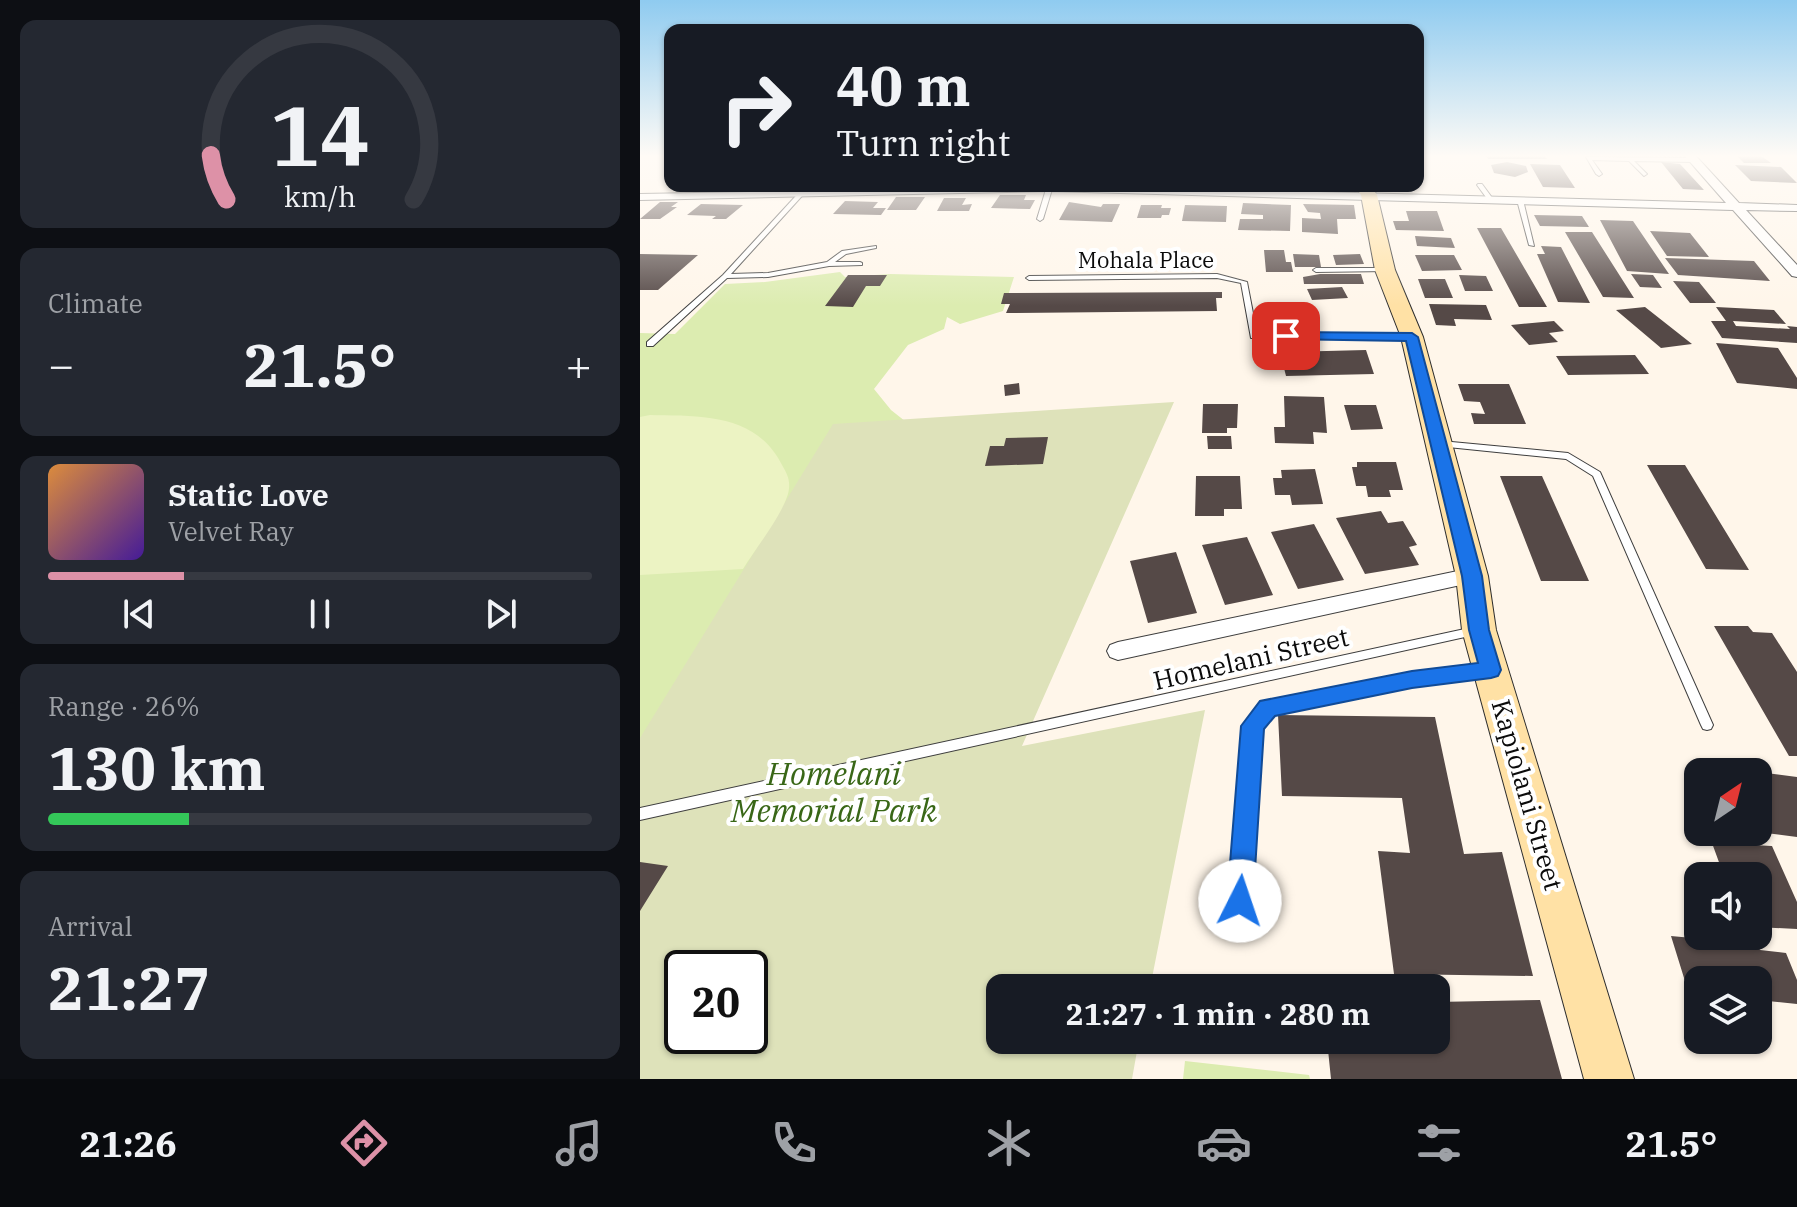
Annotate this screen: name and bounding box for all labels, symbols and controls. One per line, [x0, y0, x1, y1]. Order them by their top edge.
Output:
text: 40 m [836, 49, 971, 121]
icon: right [704, 56, 808, 160]
text: 14 [270, 81, 370, 189]
text: Turn right [836, 119, 1010, 166]
text: km/h [284, 178, 356, 215]
street label: Mohala Place [1078, 245, 1214, 274]
text: Climate [48, 286, 143, 320]
pin [1252, 302, 1320, 370]
icon: arrive [1264, 314, 1308, 358]
text: 21.5° [243, 325, 397, 404]
text: − [48, 336, 74, 393]
text: + [566, 336, 592, 393]
text: Static Love [168, 475, 329, 514]
text: Velvet Ray [168, 514, 294, 548]
icon: previous [117, 592, 161, 636]
icon: pause [298, 592, 342, 636]
icon: next [479, 592, 523, 636]
street label: Homelani Street [1150, 619, 1352, 697]
text: Range · 26% [48, 689, 200, 723]
street label: Kapiolani Street [1484, 695, 1571, 894]
text: 130 km [48, 728, 266, 807]
park label: Homelani Memorial Park [730, 752, 937, 831]
north arrow [1684, 758, 1772, 846]
map controls [1684, 758, 1772, 1054]
position arrow [1198, 859, 1282, 943]
button: sound [1684, 862, 1772, 950]
text: Arrival [48, 909, 133, 943]
text: 21:27 [48, 948, 210, 1027]
speed limit sign: 20 [664, 950, 768, 1054]
button: layers [1684, 966, 1772, 1054]
text: 21:27 · 1 min · 280 m [1066, 994, 1370, 1033]
icon: directions [336, 1115, 392, 1171]
icon: music [551, 1115, 607, 1171]
icon: phone [766, 1115, 822, 1171]
icon: climate [981, 1115, 1037, 1171]
icon: car [1196, 1115, 1252, 1171]
icon: filters [1411, 1115, 1467, 1171]
text: 21:26 [79, 1120, 177, 1167]
text: 21.5° [1626, 1120, 1717, 1167]

